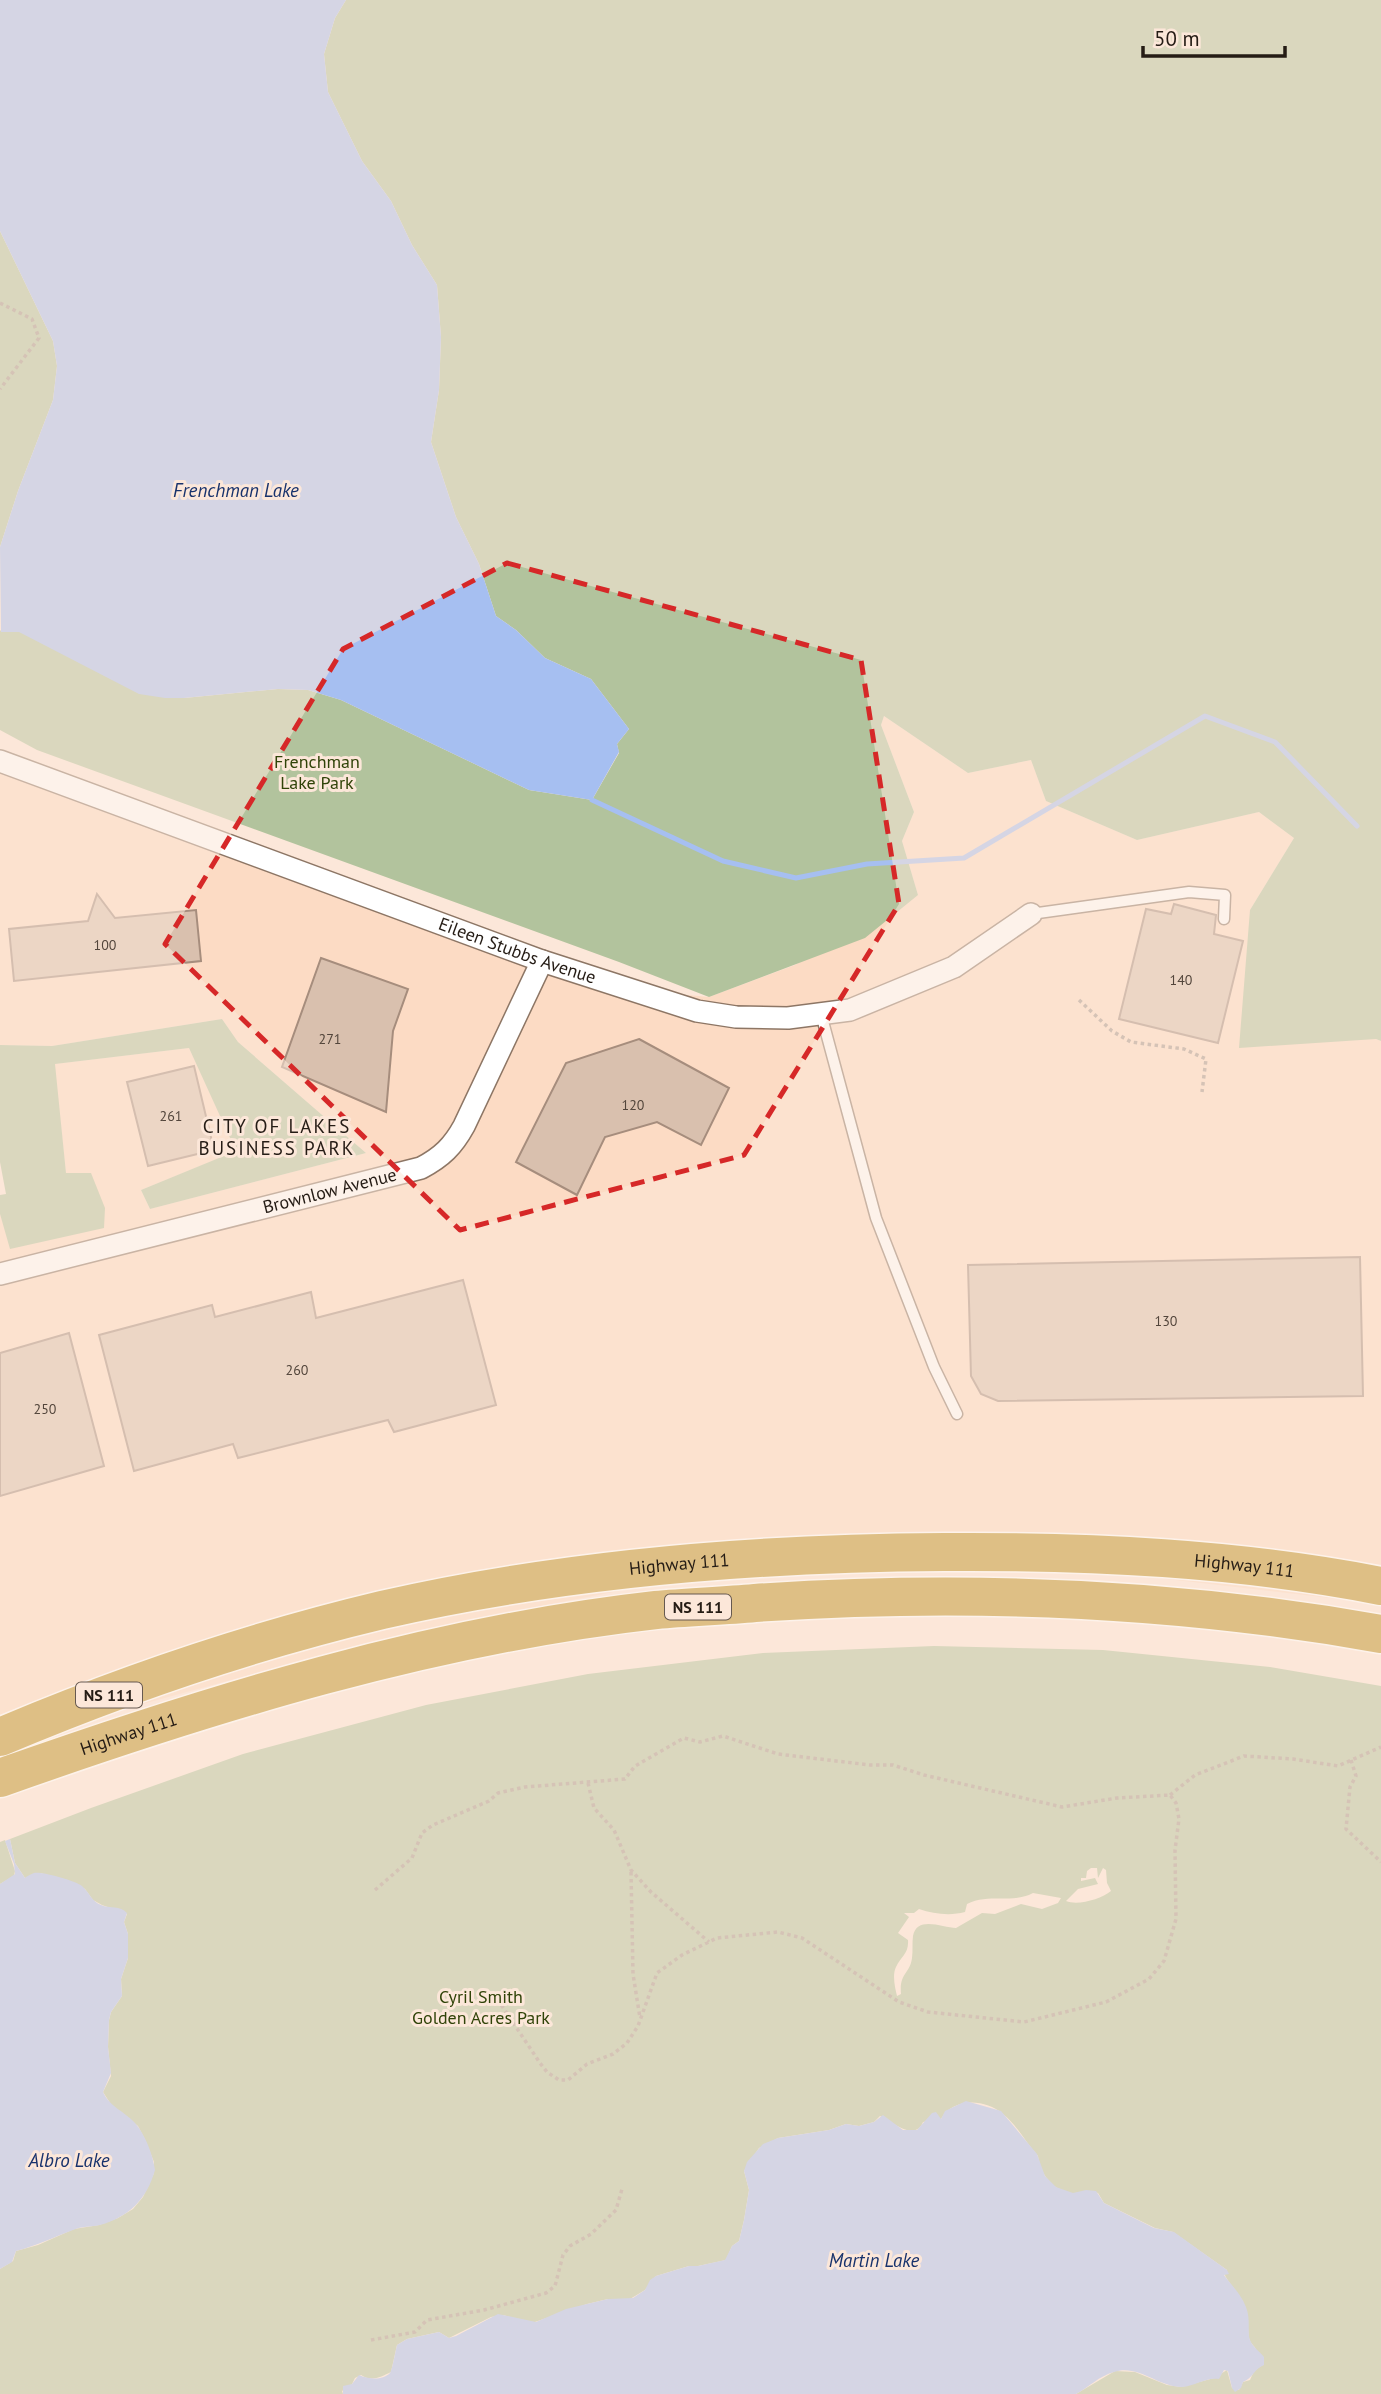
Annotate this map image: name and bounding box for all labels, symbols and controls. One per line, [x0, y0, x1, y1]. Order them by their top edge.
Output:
scale bar [1143, 14, 1285, 58]
text: 50 m [1154, 25, 1200, 52]
water label: Frenchman Lake [173, 478, 299, 502]
park label: Frenchman Lake Park [274, 750, 360, 794]
street label: Eileen Stubbs Avenue [436, 912, 599, 989]
house number: 100 [94, 936, 117, 954]
house number: 140 [1170, 971, 1193, 989]
house number: 271 [319, 1030, 341, 1048]
house number: 120 [622, 1096, 645, 1114]
house number: 261 [160, 1107, 182, 1125]
district label: CITY OF LAKES BUSINESS PARK [199, 1114, 355, 1160]
street label: Brownlow Avenue [260, 1163, 399, 1218]
house number: 130 [1155, 1312, 1178, 1330]
house number: 260 [286, 1361, 309, 1379]
house number: 250 [34, 1400, 57, 1418]
street label: Highway 111 [628, 1548, 730, 1580]
street label: Highway 111 [1193, 1549, 1296, 1582]
road number: NS 111 [665, 1595, 731, 1620]
road number: NS 111 [76, 1682, 142, 1708]
street label: Highway 111 [77, 1707, 180, 1760]
park label: Cyril Smith Golden Acres Park [412, 1985, 550, 2029]
water label: Albro Lake [27, 2148, 110, 2172]
water label: Martin Lake [829, 2248, 919, 2272]

